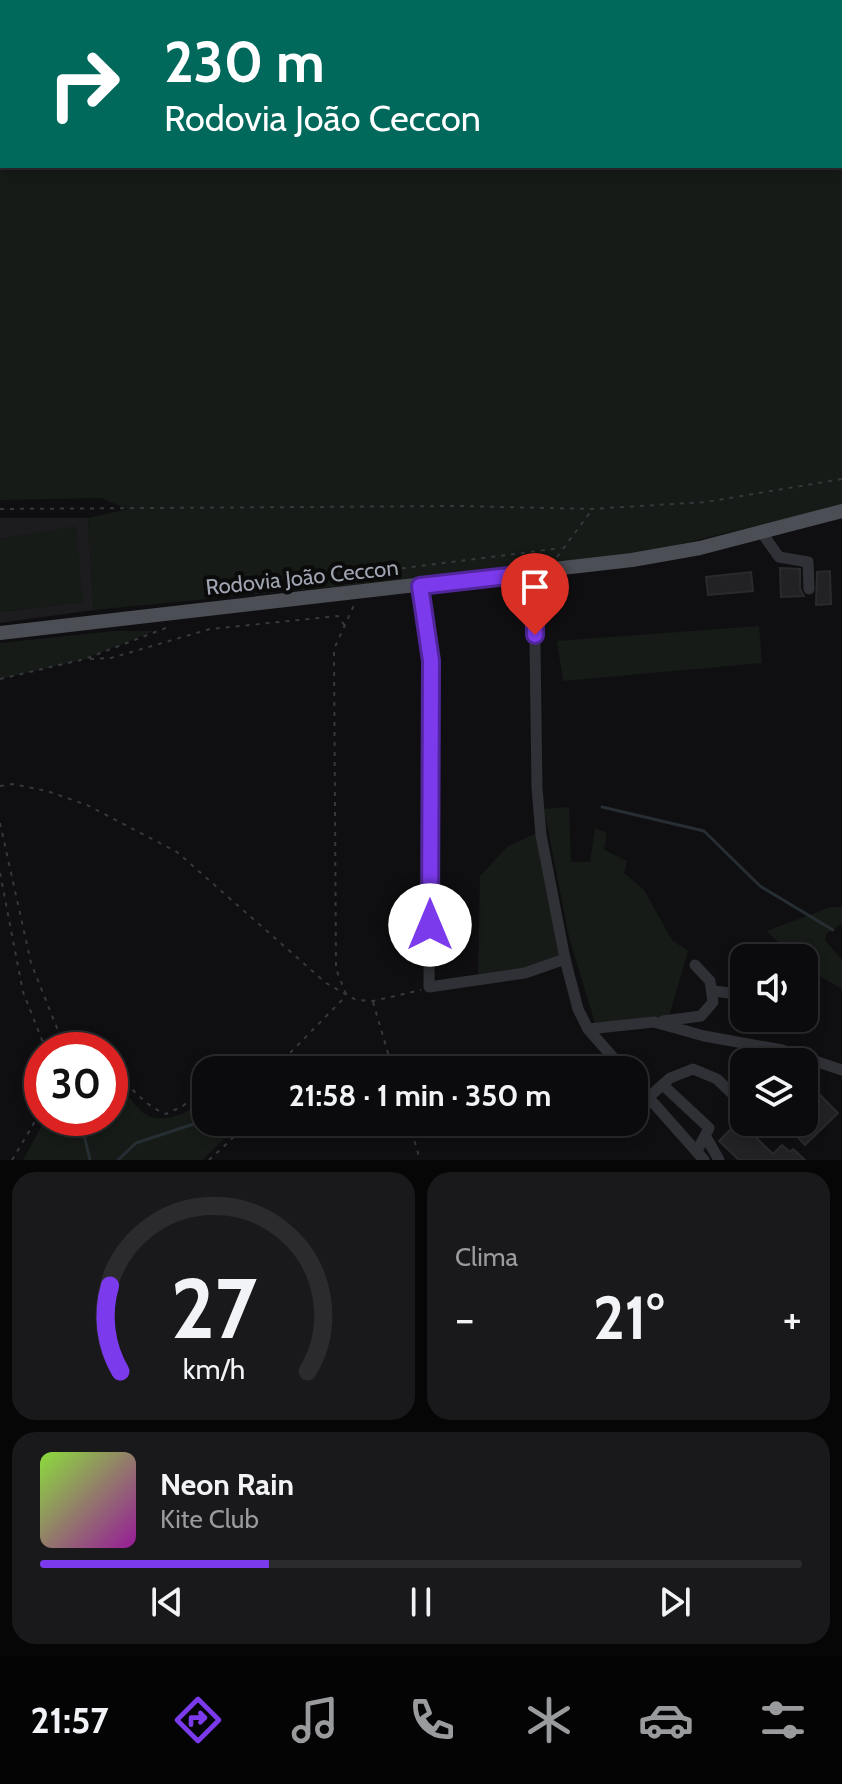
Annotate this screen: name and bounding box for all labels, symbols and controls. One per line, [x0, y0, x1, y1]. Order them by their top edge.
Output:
text: 230 m [164, 28, 325, 96]
icon: right [32, 32, 136, 136]
text: Rodovia João Ceccon [164, 96, 481, 140]
pin [501, 553, 569, 635]
street label: Rodovia João Ceccon [204, 554, 400, 601]
icon: arrive [513, 565, 557, 609]
position arrow [388, 883, 472, 967]
map controls [730, 944, 818, 1136]
button: sound [730, 944, 818, 1032]
speed limit sign: 30 [24, 1032, 128, 1136]
button: layers [730, 1048, 818, 1136]
text: 21:58 · 1 min · 350 m [289, 1077, 551, 1114]
text: Clima [455, 1241, 518, 1273]
text: 27 [170, 1258, 257, 1359]
text: 21° [593, 1281, 664, 1354]
text: − [455, 1292, 474, 1345]
text: + [783, 1292, 802, 1345]
text: km/h [182, 1351, 245, 1386]
text: Neon Rain [160, 1466, 294, 1503]
text: Kite Club [160, 1503, 259, 1535]
icon: previous [145, 1580, 189, 1624]
icon: pause [399, 1580, 443, 1624]
icon: next [653, 1580, 697, 1624]
icon: directions [170, 1692, 226, 1748]
icon: music [287, 1692, 343, 1748]
icon: phone [404, 1692, 460, 1748]
icon: climate [521, 1692, 577, 1748]
icon: car [638, 1692, 694, 1748]
icon: filters [755, 1692, 811, 1748]
text: 21:57 [31, 1698, 109, 1742]

